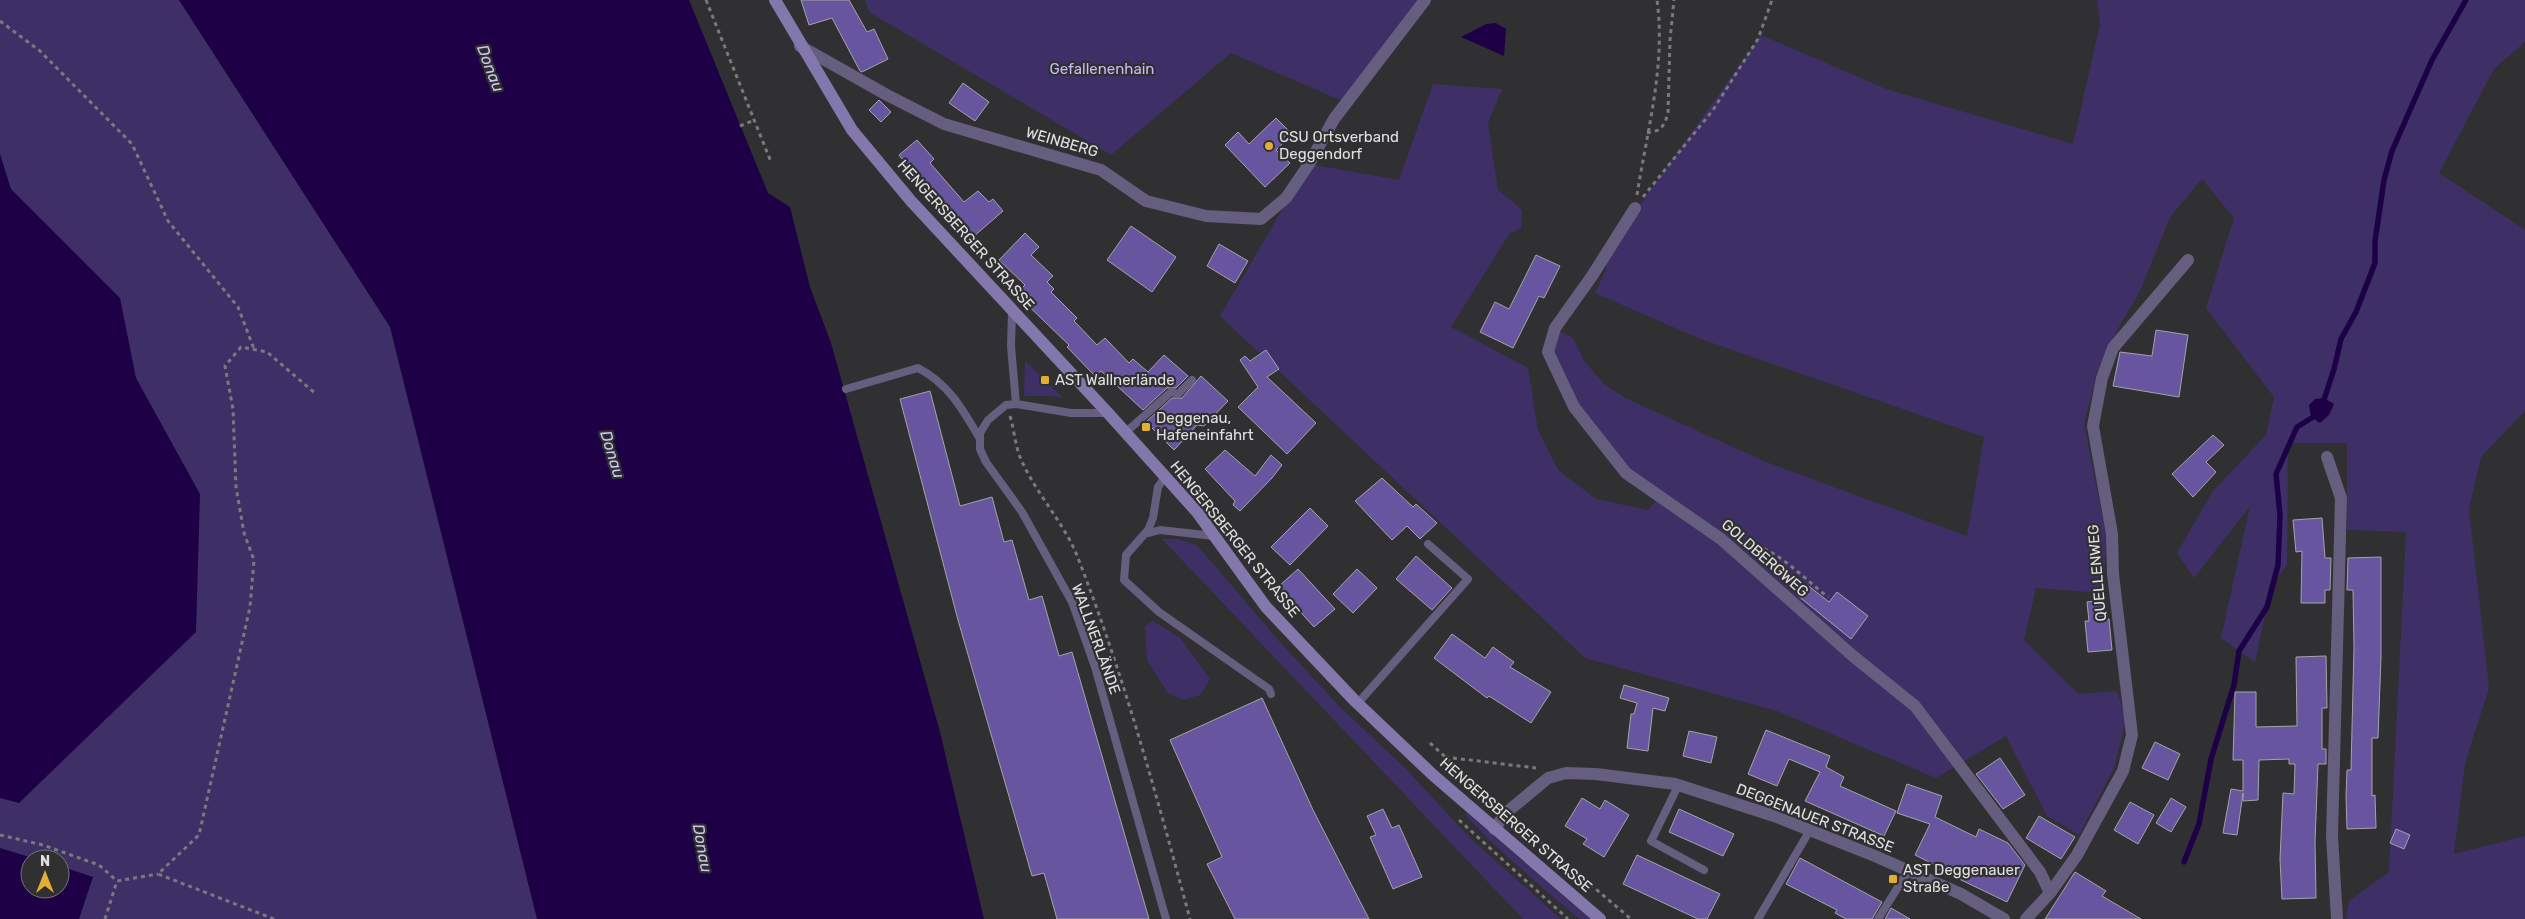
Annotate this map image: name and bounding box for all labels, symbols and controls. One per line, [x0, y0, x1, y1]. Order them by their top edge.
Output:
water label: Donau [473, 42, 508, 95]
park label: Gefallenenhain [1050, 60, 1154, 78]
street label: WEINBERG [1024, 123, 1100, 161]
place label: CSU Ortsverband Deggendorf [1279, 128, 1399, 163]
marker: CSU Ortsverband Deggendorf [1263, 140, 1275, 152]
street label: HENGERSBERGER STRASSE [894, 156, 1038, 314]
place label: AST Wallnerlände [1055, 371, 1175, 389]
marker: AST Wallnerlände [1039, 374, 1051, 386]
place label: Deggenau, Hafeneinfahrt [1156, 409, 1254, 444]
marker: Deggenau, Hafeneinfahrt [1140, 421, 1152, 433]
water label: Donau [596, 428, 629, 481]
street label: HENGERSBERGER STRASSE [1166, 457, 1304, 621]
street label: GOLDBERGWEG [1718, 515, 1812, 601]
street label: QUELLENWEG [2084, 524, 2110, 622]
street label: WALLNERLÄNDE [1068, 581, 1124, 697]
street label: HENGERSBERGER STRASSE [1436, 754, 1596, 896]
street label: DEGGENAUER STRASSE [1734, 780, 1896, 856]
water label: Donau [689, 822, 716, 874]
north arrow [20, 849, 70, 899]
text: N [40, 853, 50, 870]
place label: AST Deggenauer Straße [1903, 861, 2020, 896]
marker: AST Deggenauer Straße [1887, 873, 1899, 885]

